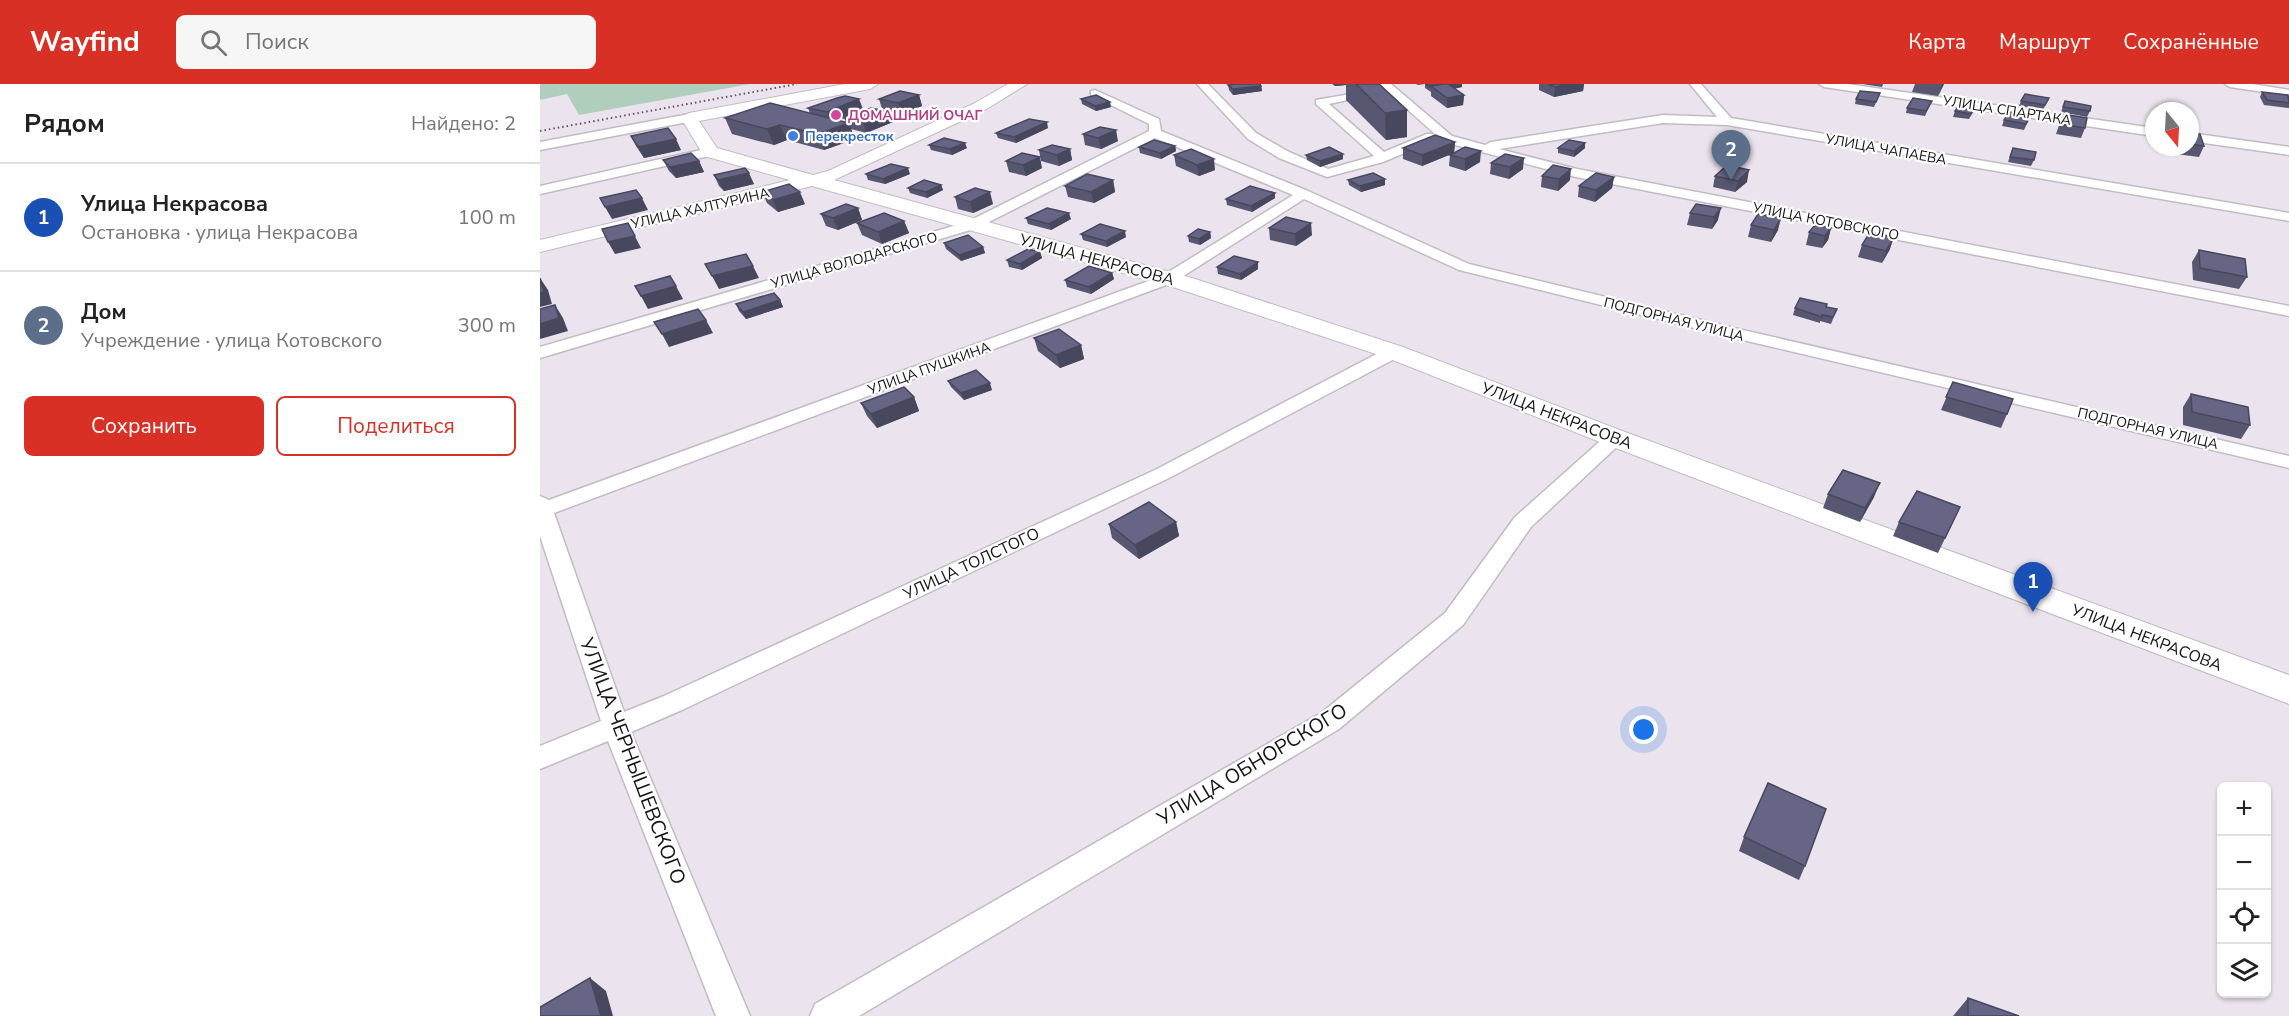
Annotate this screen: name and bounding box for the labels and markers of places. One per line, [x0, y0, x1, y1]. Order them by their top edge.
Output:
place label: ДОМАШНИЙ ОЧАГ [848, 106, 982, 125]
marker: ДОМАШНИЙ ОЧАГ [829, 108, 843, 122]
place label: Перекресток [805, 127, 894, 146]
marker: Перекресток [786, 129, 800, 143]
pin: 2 [1712, 130, 1750, 180]
pin: 1 [2014, 562, 2052, 612]

